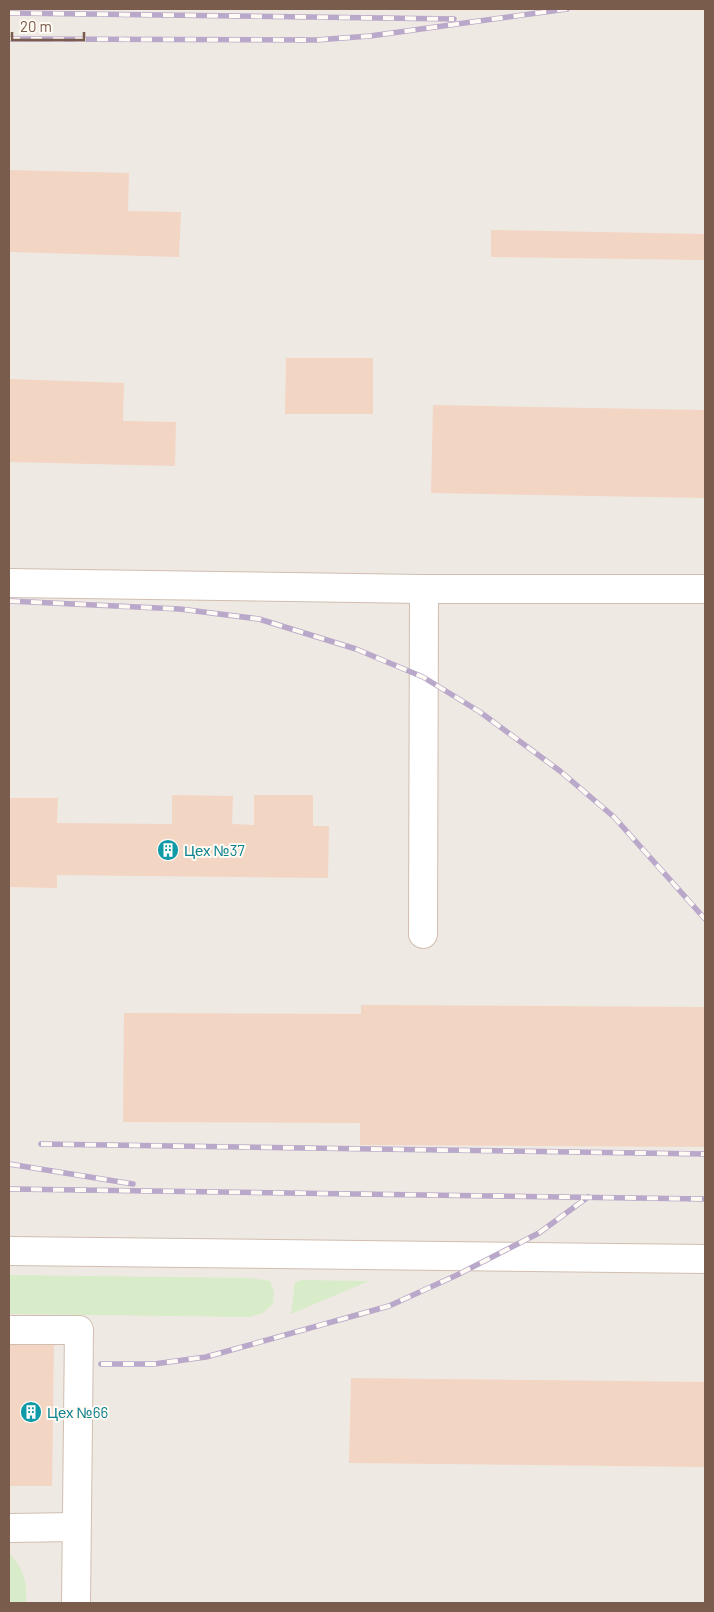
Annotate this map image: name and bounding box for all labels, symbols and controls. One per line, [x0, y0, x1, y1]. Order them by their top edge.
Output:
scale bar [12, 10, 85, 42]
text: 20 m [20, 17, 52, 35]
building icon: Цех №37 [156, 838, 180, 862]
place label: Цех №37 [184, 841, 245, 859]
building icon: Цех №66 [19, 1400, 43, 1424]
place label: Цех №66 [47, 1403, 108, 1421]

